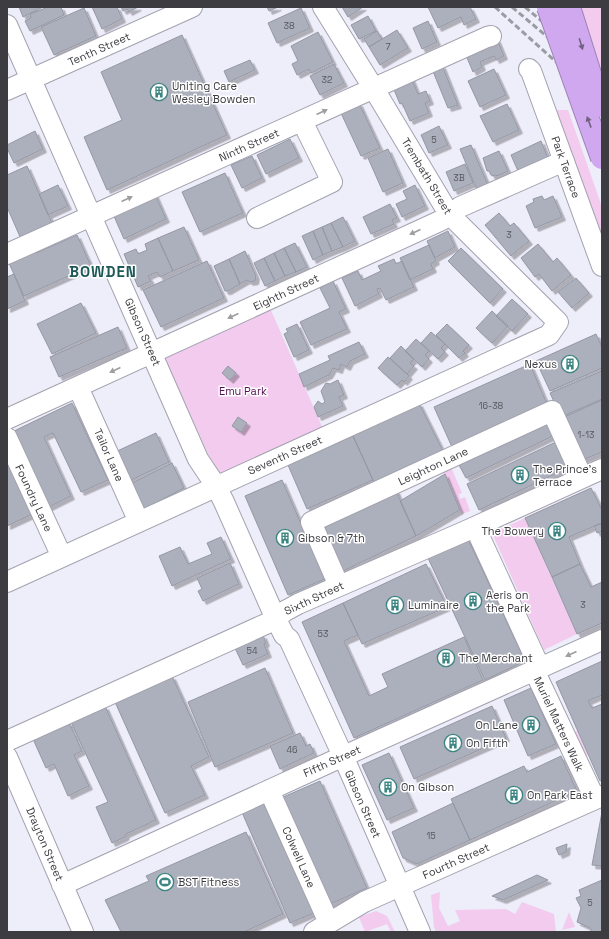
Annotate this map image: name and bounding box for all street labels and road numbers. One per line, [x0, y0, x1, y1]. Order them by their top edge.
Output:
street label: Tenth Street [66, 29, 132, 69]
street label: Ninth Street [217, 125, 281, 165]
street label: Park Terrace [548, 134, 584, 200]
street label: Trembath Street [399, 135, 455, 217]
street label: Eighth Street [251, 271, 321, 313]
street label: Gibson Street [122, 296, 164, 368]
street label: Tailor Lane [91, 426, 127, 484]
street label: Seventh Street [246, 432, 324, 478]
street label: Leighton Lane [396, 444, 470, 488]
street label: Foundry Lane [12, 462, 56, 534]
street label: Sixth Street [282, 578, 346, 618]
street label: Muriel Matters Walk [531, 674, 587, 774]
street label: Fifth Street [301, 742, 363, 780]
street label: Gibson Street [342, 768, 384, 840]
street label: Drayton Street [23, 805, 67, 883]
street label: Colwell Lane [279, 824, 319, 890]
street label: Fourth Street [420, 840, 492, 882]

